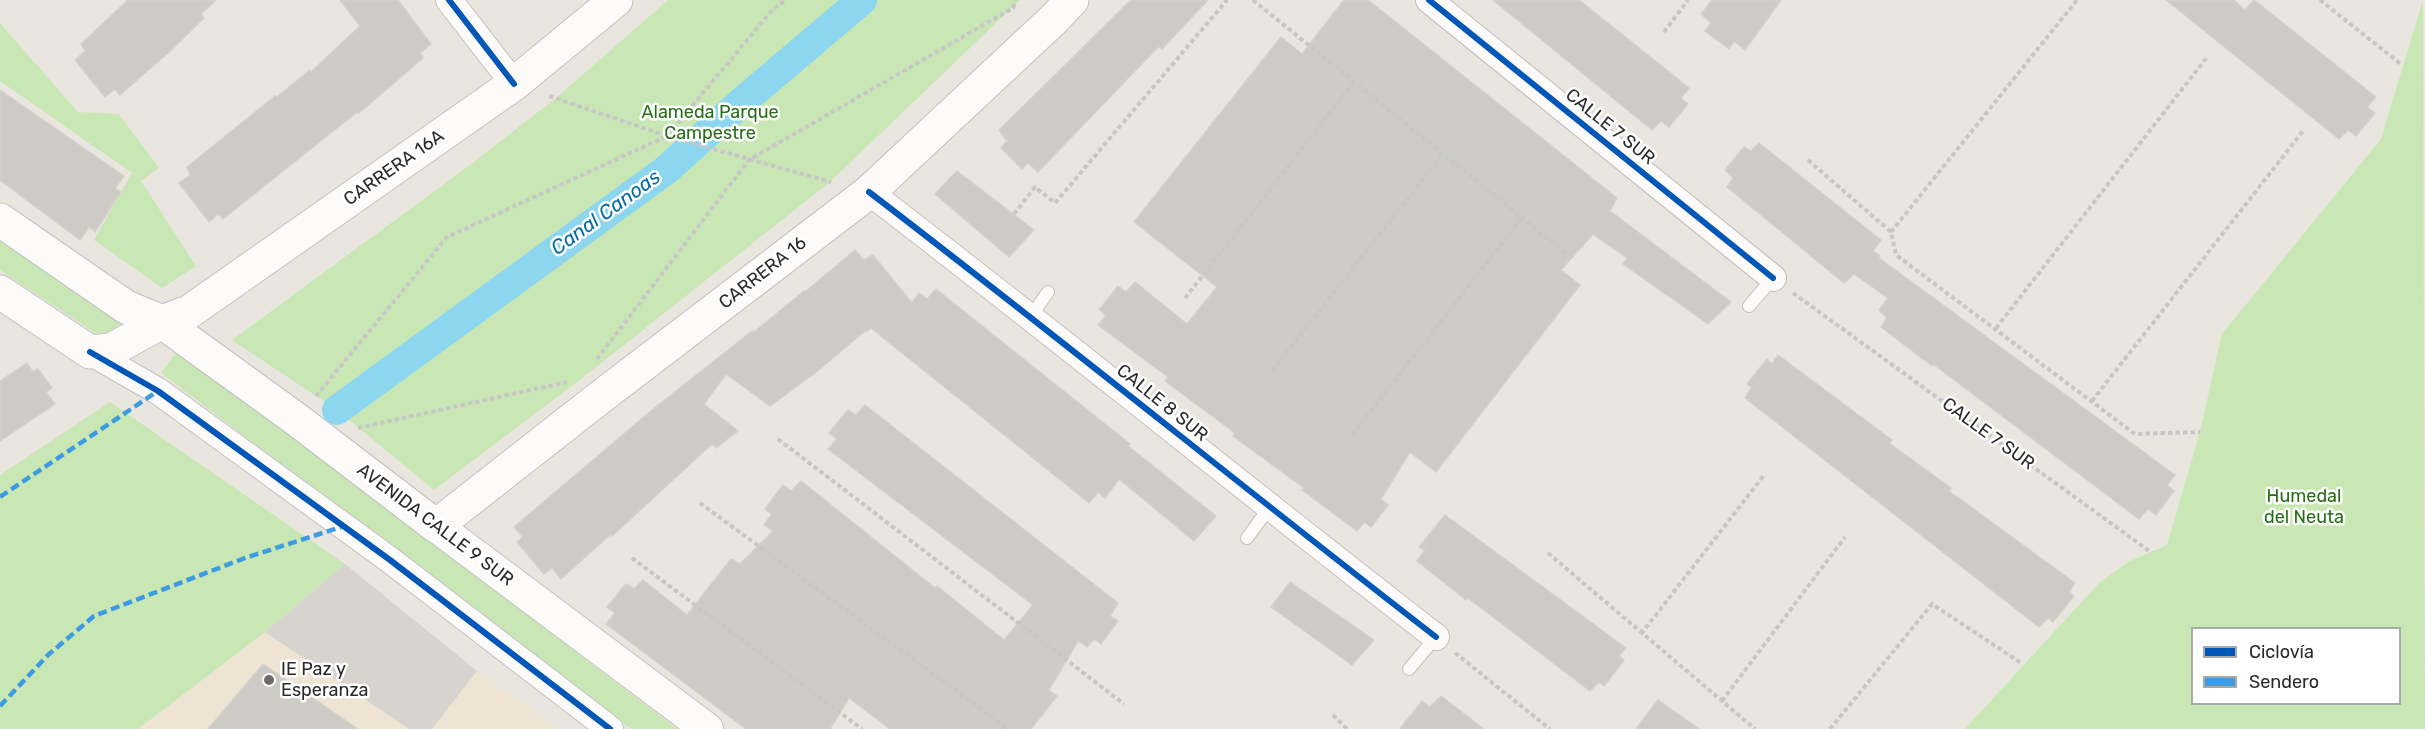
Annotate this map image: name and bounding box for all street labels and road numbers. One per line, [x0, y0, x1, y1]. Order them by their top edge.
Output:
street label: CALLE 7 SUR [1561, 84, 1659, 170]
street label: CARRERA 16A [340, 126, 448, 210]
street label: CARRERA 16 [715, 232, 811, 314]
street label: CALLE 8 SUR [1112, 360, 1212, 446]
street label: CALLE 7 SUR [1938, 393, 2038, 475]
street label: AVENIDA CALLE 9 SUR [353, 459, 517, 591]

